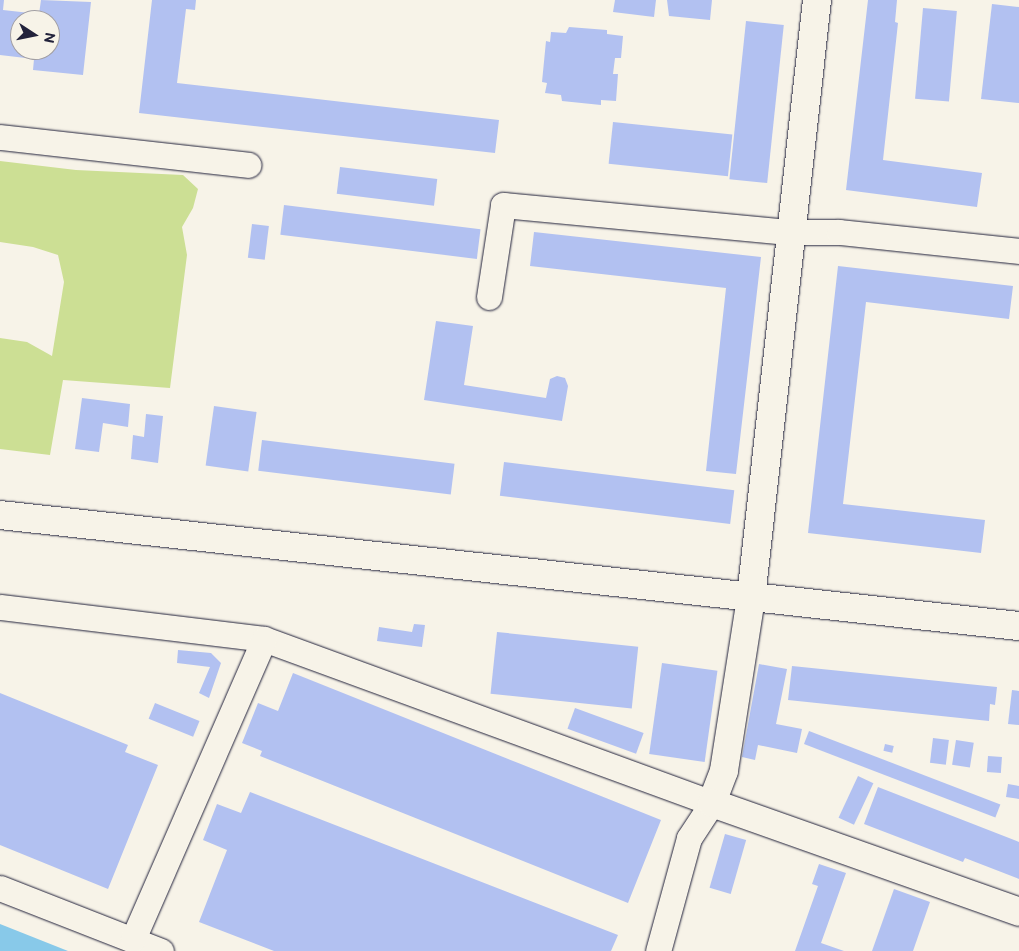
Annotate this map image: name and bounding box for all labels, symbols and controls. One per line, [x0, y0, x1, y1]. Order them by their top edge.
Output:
north arrow [10, 10, 60, 60]
text: N [40, 31, 59, 45]

